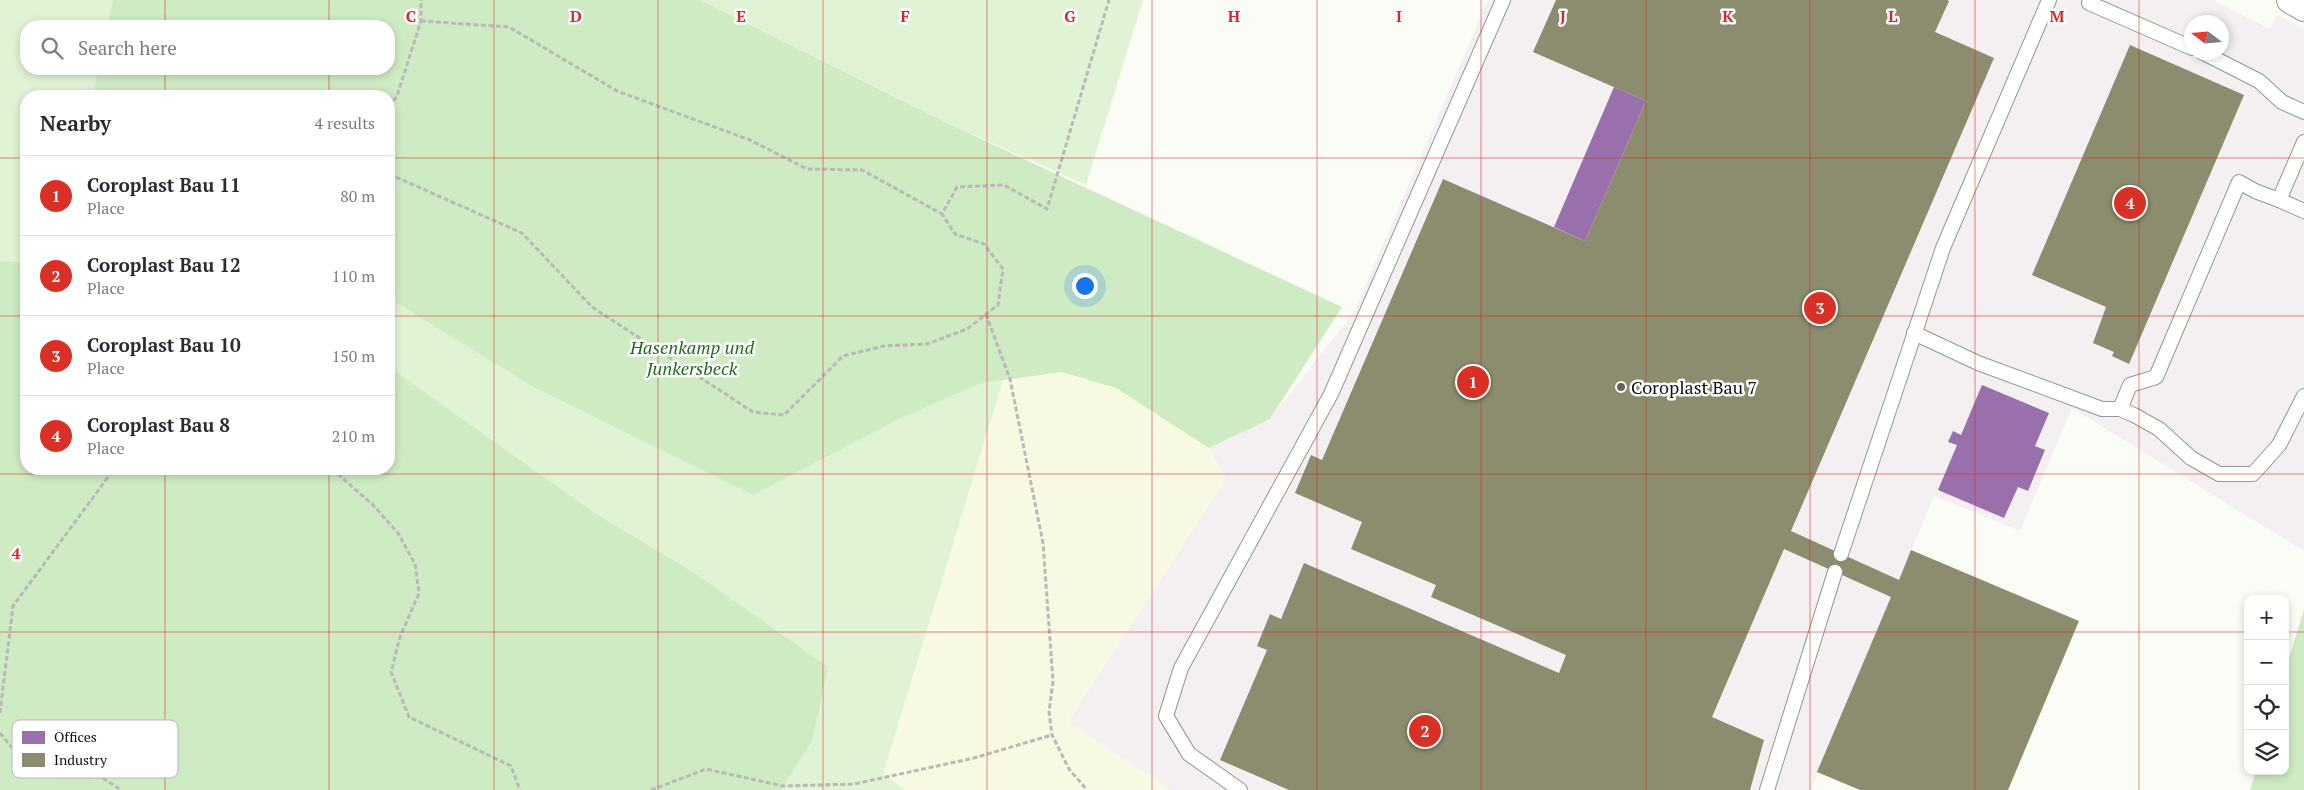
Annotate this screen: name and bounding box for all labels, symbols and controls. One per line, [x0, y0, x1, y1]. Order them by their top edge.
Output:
text: C [406, 5, 416, 27]
text: D [570, 5, 582, 27]
text: E [736, 5, 746, 27]
text: F [900, 5, 910, 27]
text: G [1064, 5, 1076, 27]
text: H [1228, 5, 1240, 27]
text: I [1396, 5, 1402, 27]
text: J [1560, 5, 1566, 27]
text: K [1722, 5, 1734, 27]
text: L [1888, 5, 1898, 27]
text: M [2050, 5, 2065, 27]
north arrow [2184, 15, 2229, 60]
search box [20, 20, 395, 75]
icon: search [38, 34, 66, 62]
text: Search here [78, 35, 177, 60]
text: Nearby [40, 109, 111, 137]
text: 4 results [315, 112, 375, 134]
text: Coroplast Bau 11 [87, 172, 241, 197]
pin: 4 [2114, 184, 2146, 222]
text: 1 [51, 185, 61, 207]
text: 80 m [340, 185, 375, 207]
text: Place [87, 197, 125, 219]
text: Coroplast Bau 12 [87, 252, 241, 277]
text: 2 [51, 265, 61, 287]
text: 110 m [332, 265, 375, 287]
your location [1072, 273, 1098, 299]
text: Place [87, 277, 125, 299]
pin: 3 [1804, 289, 1836, 327]
text: Coroplast Bau 10 [87, 332, 241, 357]
park label: Hasenkamp und Junkersbeck [629, 335, 754, 380]
text: 3 [51, 345, 61, 367]
text: 150 m [332, 345, 375, 367]
text: Place [87, 357, 125, 379]
pin: 1 [1457, 363, 1489, 401]
place label: Coroplast Bau 7 [1631, 375, 1757, 399]
marker: Coroplast Bau 7 [1615, 381, 1627, 393]
text: Coroplast Bau 8 [87, 412, 230, 437]
text: 4 [51, 425, 61, 447]
text: 210 m [332, 425, 375, 447]
text: Place [87, 437, 125, 459]
text: 4 [11, 542, 21, 564]
map controls [2244, 595, 2289, 775]
button: + [2244, 595, 2289, 640]
button: − [2244, 640, 2289, 685]
button: locate [2244, 685, 2289, 730]
pin: 2 [1409, 712, 1441, 750]
legend [12, 720, 178, 778]
text: Offices [54, 727, 97, 746]
button: layers [2244, 730, 2289, 775]
text: Industry [54, 750, 108, 769]

